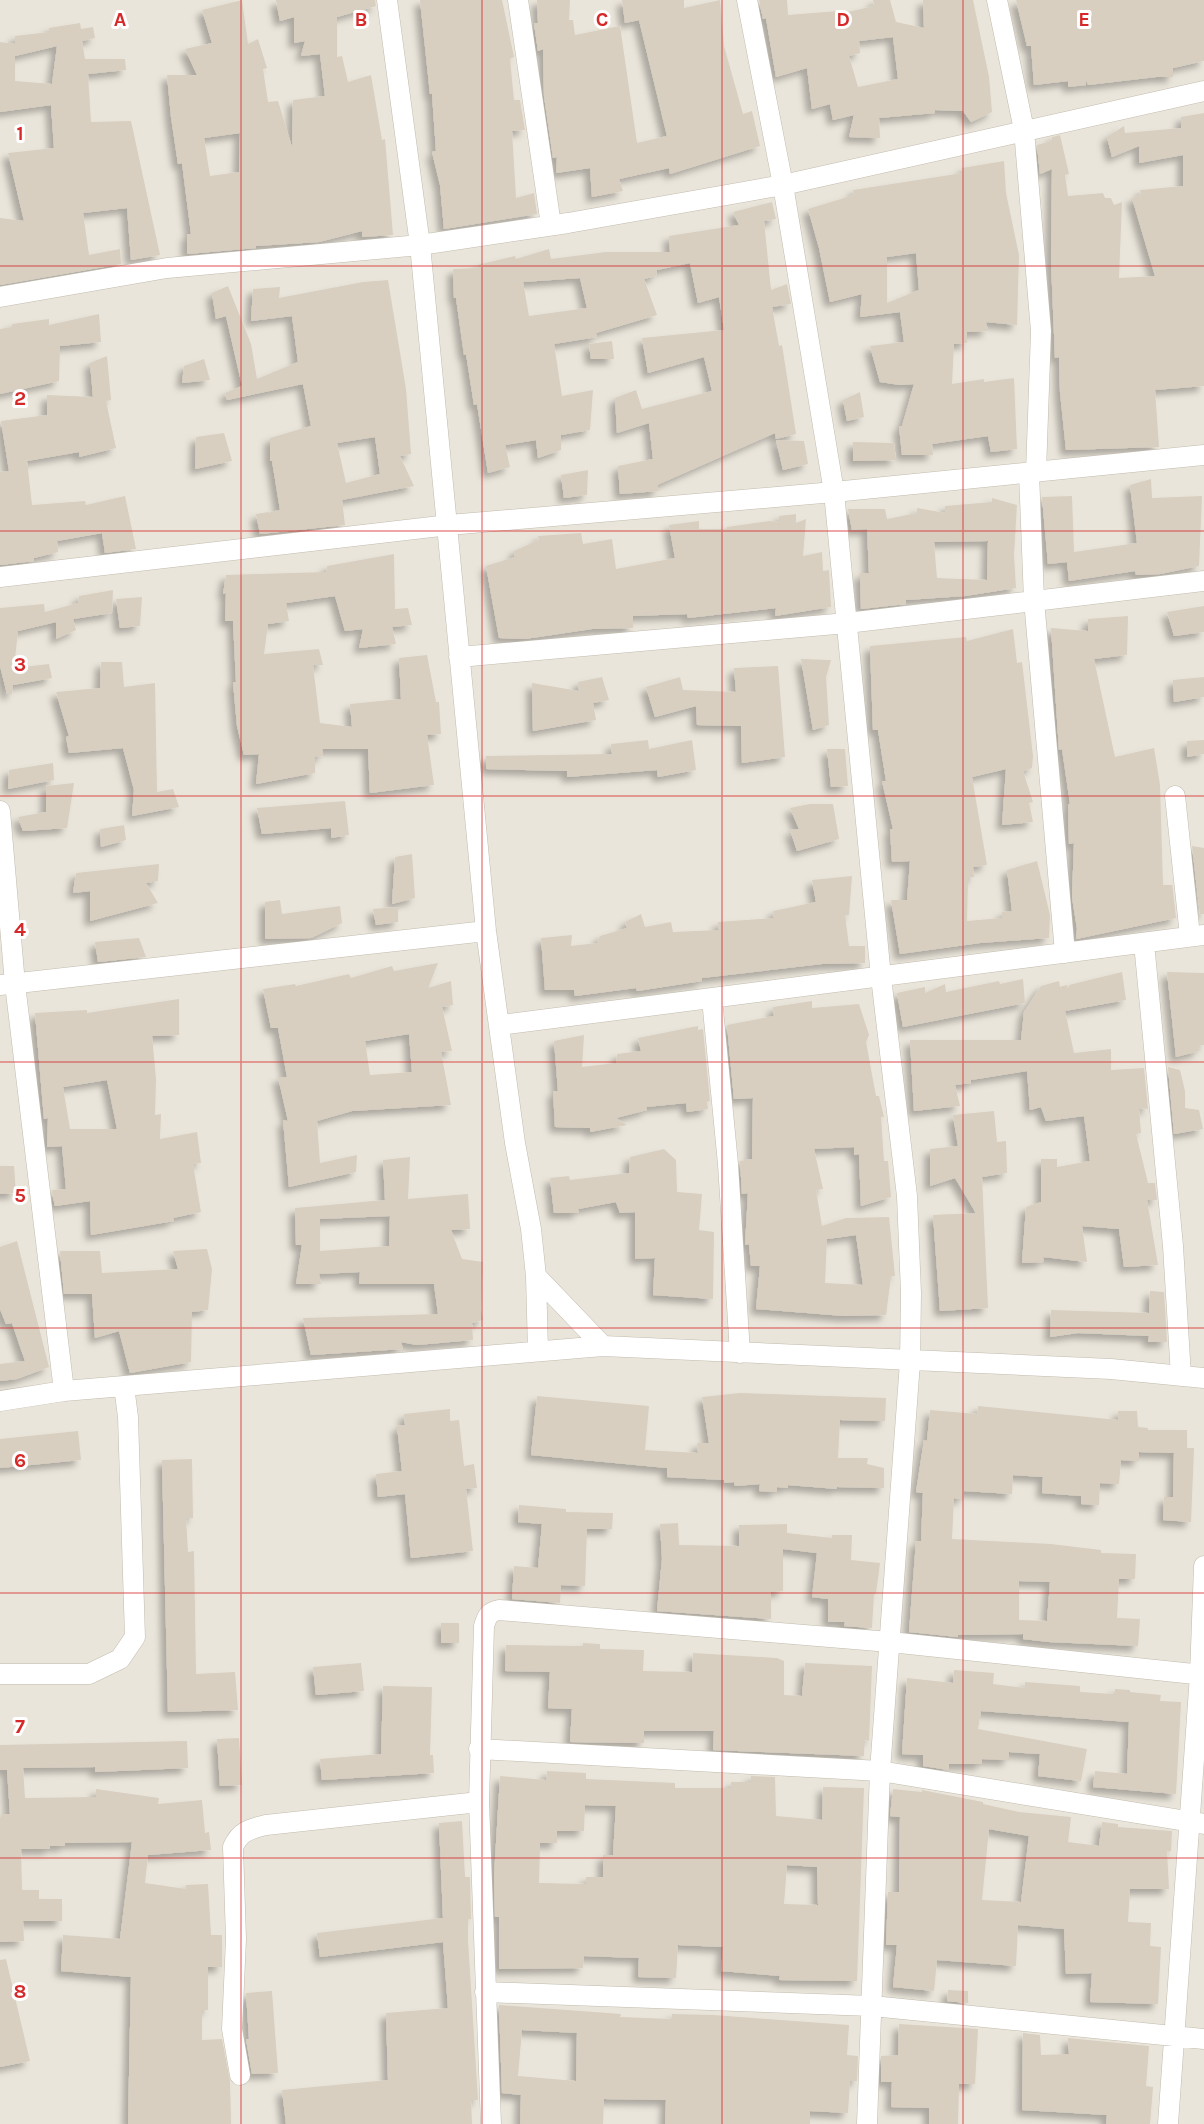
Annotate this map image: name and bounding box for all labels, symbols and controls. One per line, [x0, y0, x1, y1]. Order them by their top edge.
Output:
text: A [114, 8, 127, 31]
text: B [355, 8, 367, 31]
text: C [596, 8, 608, 31]
text: D [836, 8, 850, 31]
text: E [1078, 8, 1090, 31]
text: 1 [16, 122, 24, 145]
text: 2 [14, 387, 26, 410]
text: 3 [14, 653, 26, 676]
text: 4 [14, 918, 26, 941]
text: 5 [14, 1184, 26, 1207]
text: 6 [14, 1449, 26, 1472]
text: 7 [15, 1715, 25, 1738]
text: 8 [14, 1980, 26, 2003]

